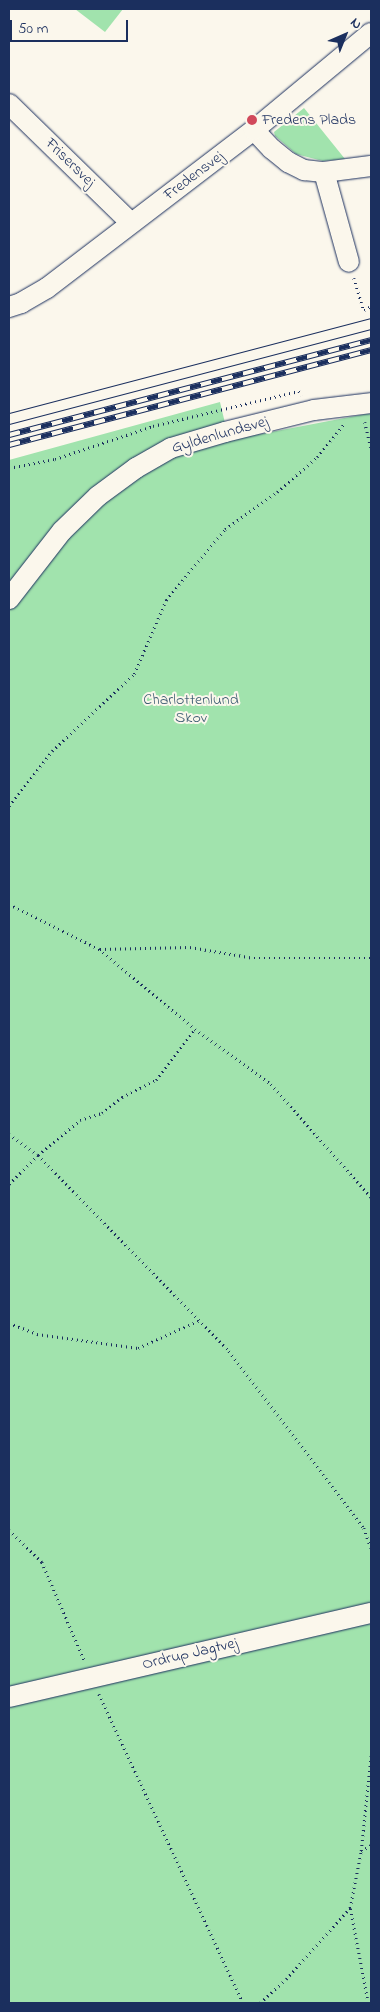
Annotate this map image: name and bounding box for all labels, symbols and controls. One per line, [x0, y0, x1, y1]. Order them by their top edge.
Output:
scale bar [12, 10, 130, 42]
north arrow [320, 10, 370, 60]
text: N [345, 13, 366, 35]
text: 50 m [18, 18, 48, 40]
place label: Fredens Plads [262, 110, 356, 130]
marker: Fredens Plads [246, 114, 258, 126]
street label: Frisersvej [41, 134, 99, 192]
street label: Fredensvej [160, 147, 228, 205]
street label: Gyldenlundsvej [170, 412, 270, 458]
park label: Charlottenlund Skov [143, 690, 239, 728]
street label: Ordrup Jagtvej [140, 1634, 240, 1674]

